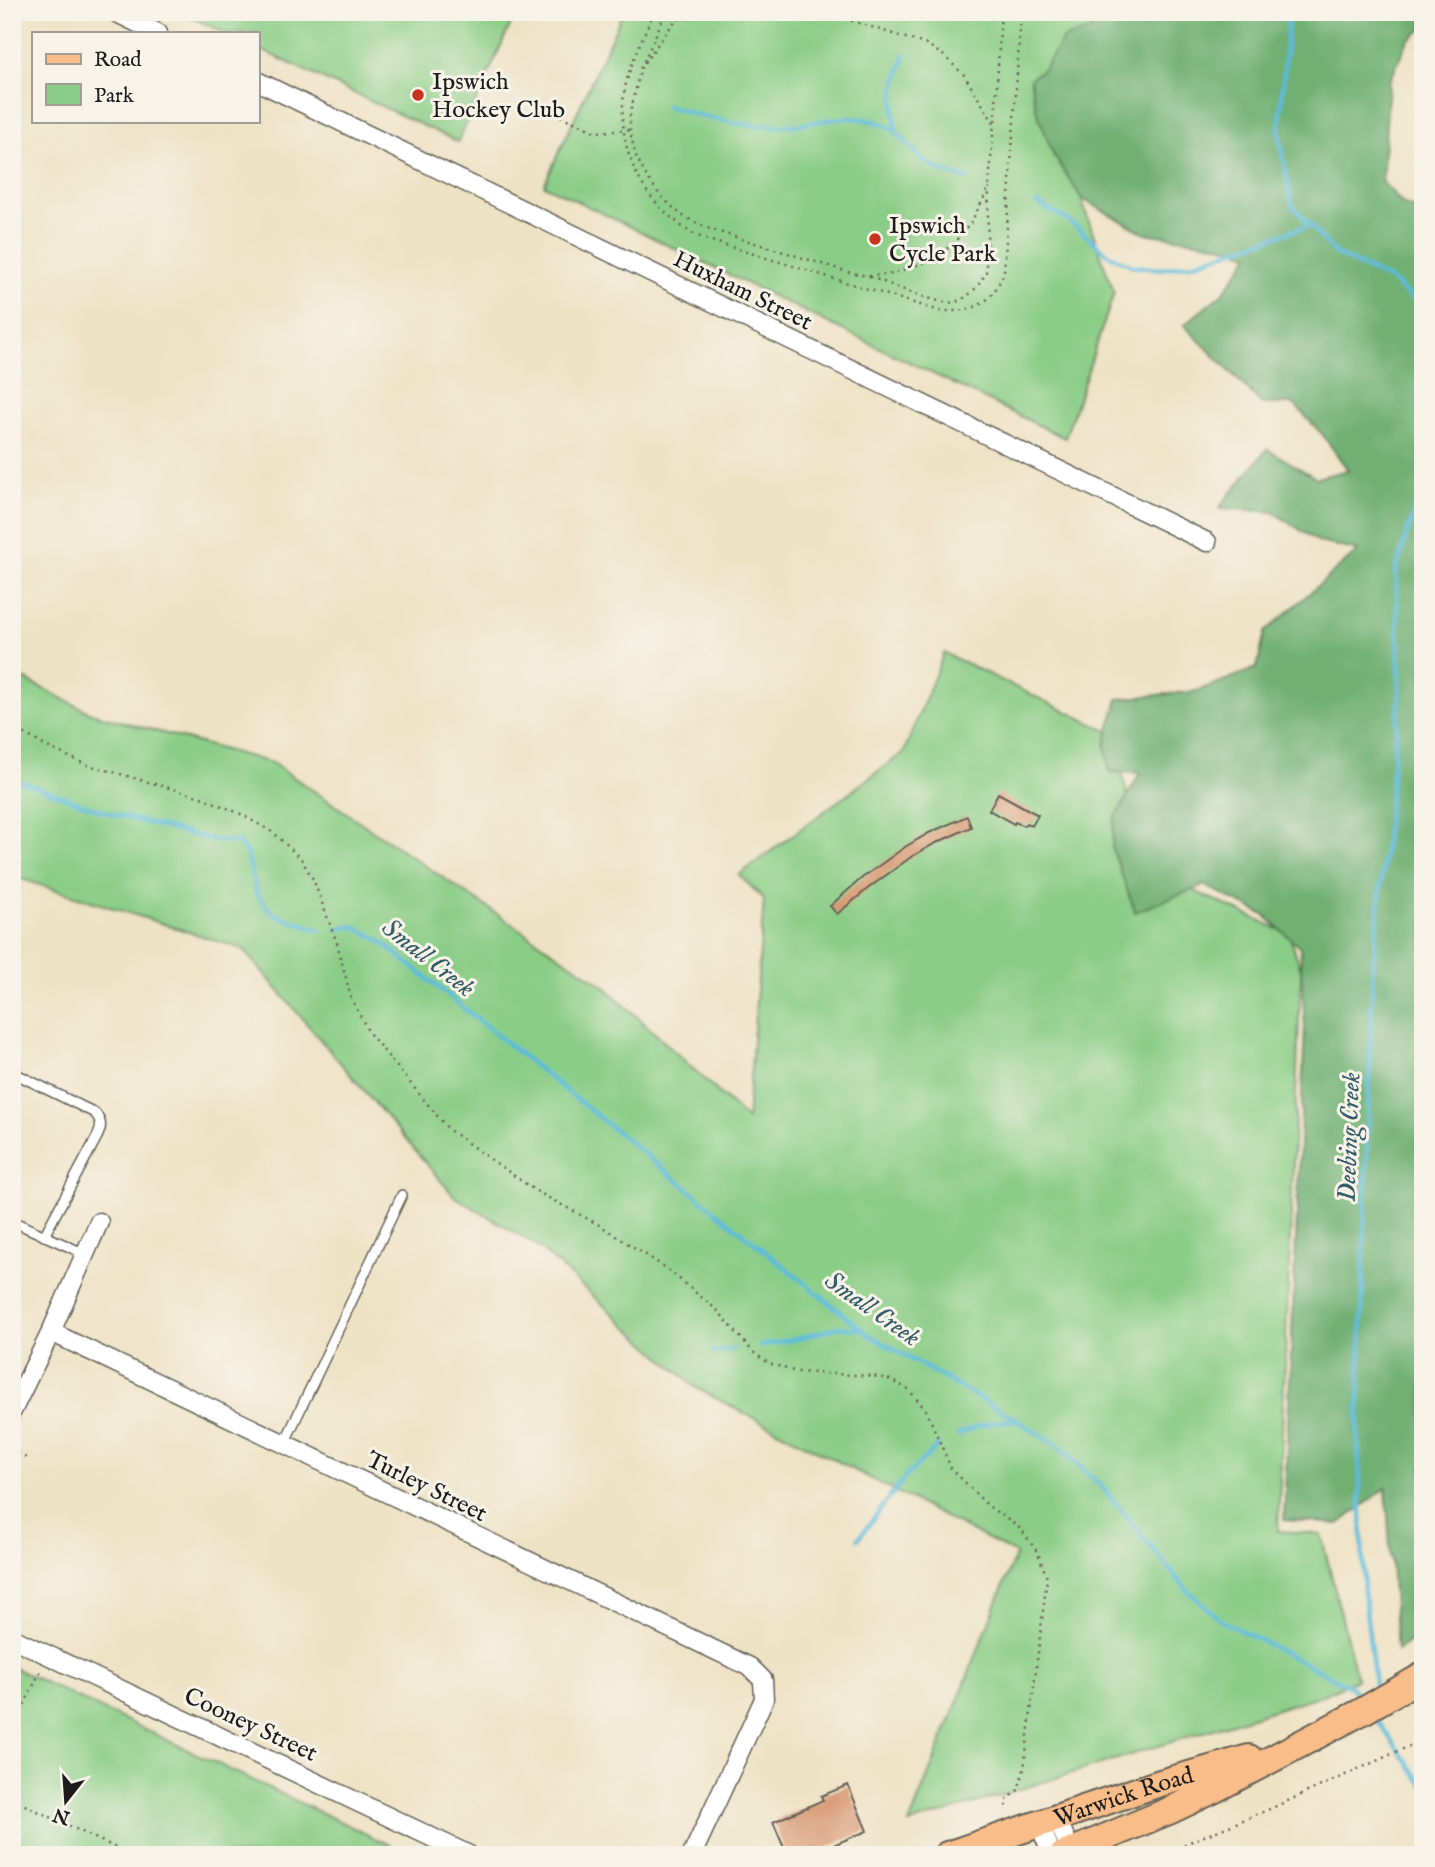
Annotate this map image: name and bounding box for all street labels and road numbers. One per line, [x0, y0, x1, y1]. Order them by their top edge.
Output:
street label: Huxham Street [668, 244, 817, 338]
street label: Turley Street [361, 1445, 492, 1530]
street label: Cooney Street [179, 1681, 322, 1770]
street label: Warwick Road [1050, 1760, 1197, 1835]

